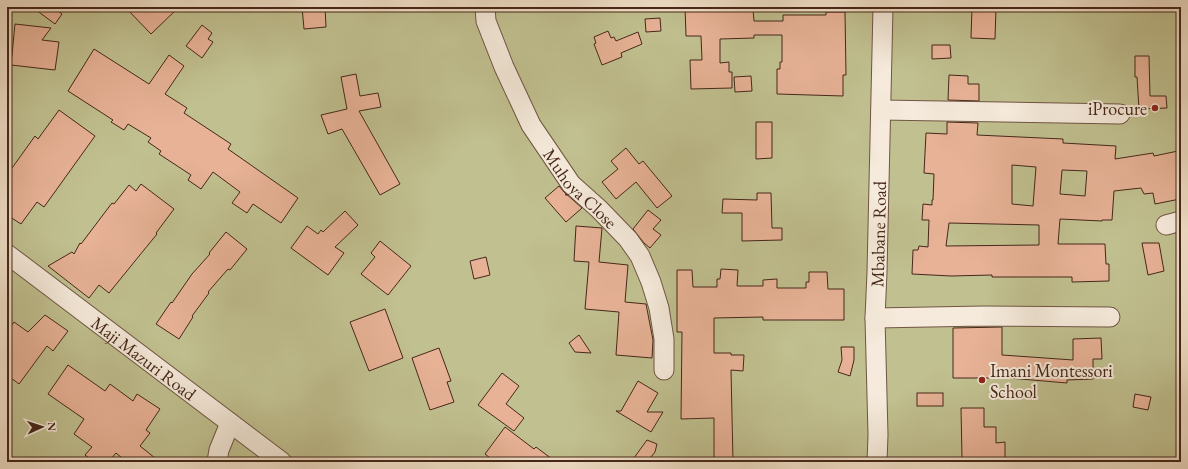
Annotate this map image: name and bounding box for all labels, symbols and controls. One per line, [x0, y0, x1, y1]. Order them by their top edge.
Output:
place label: iProcure [1088, 97, 1147, 120]
marker: iProcure [1150, 103, 1160, 113]
street label: Muhoya Close [538, 144, 623, 233]
street label: Mbabane Road [865, 180, 891, 288]
street label: Maji Mazuri Road [87, 311, 202, 405]
place label: Imani Montessori School [990, 359, 1113, 403]
marker: Imani Montessori School [977, 375, 987, 385]
north arrow [22, 407, 62, 447]
text: N [45, 422, 59, 431]

